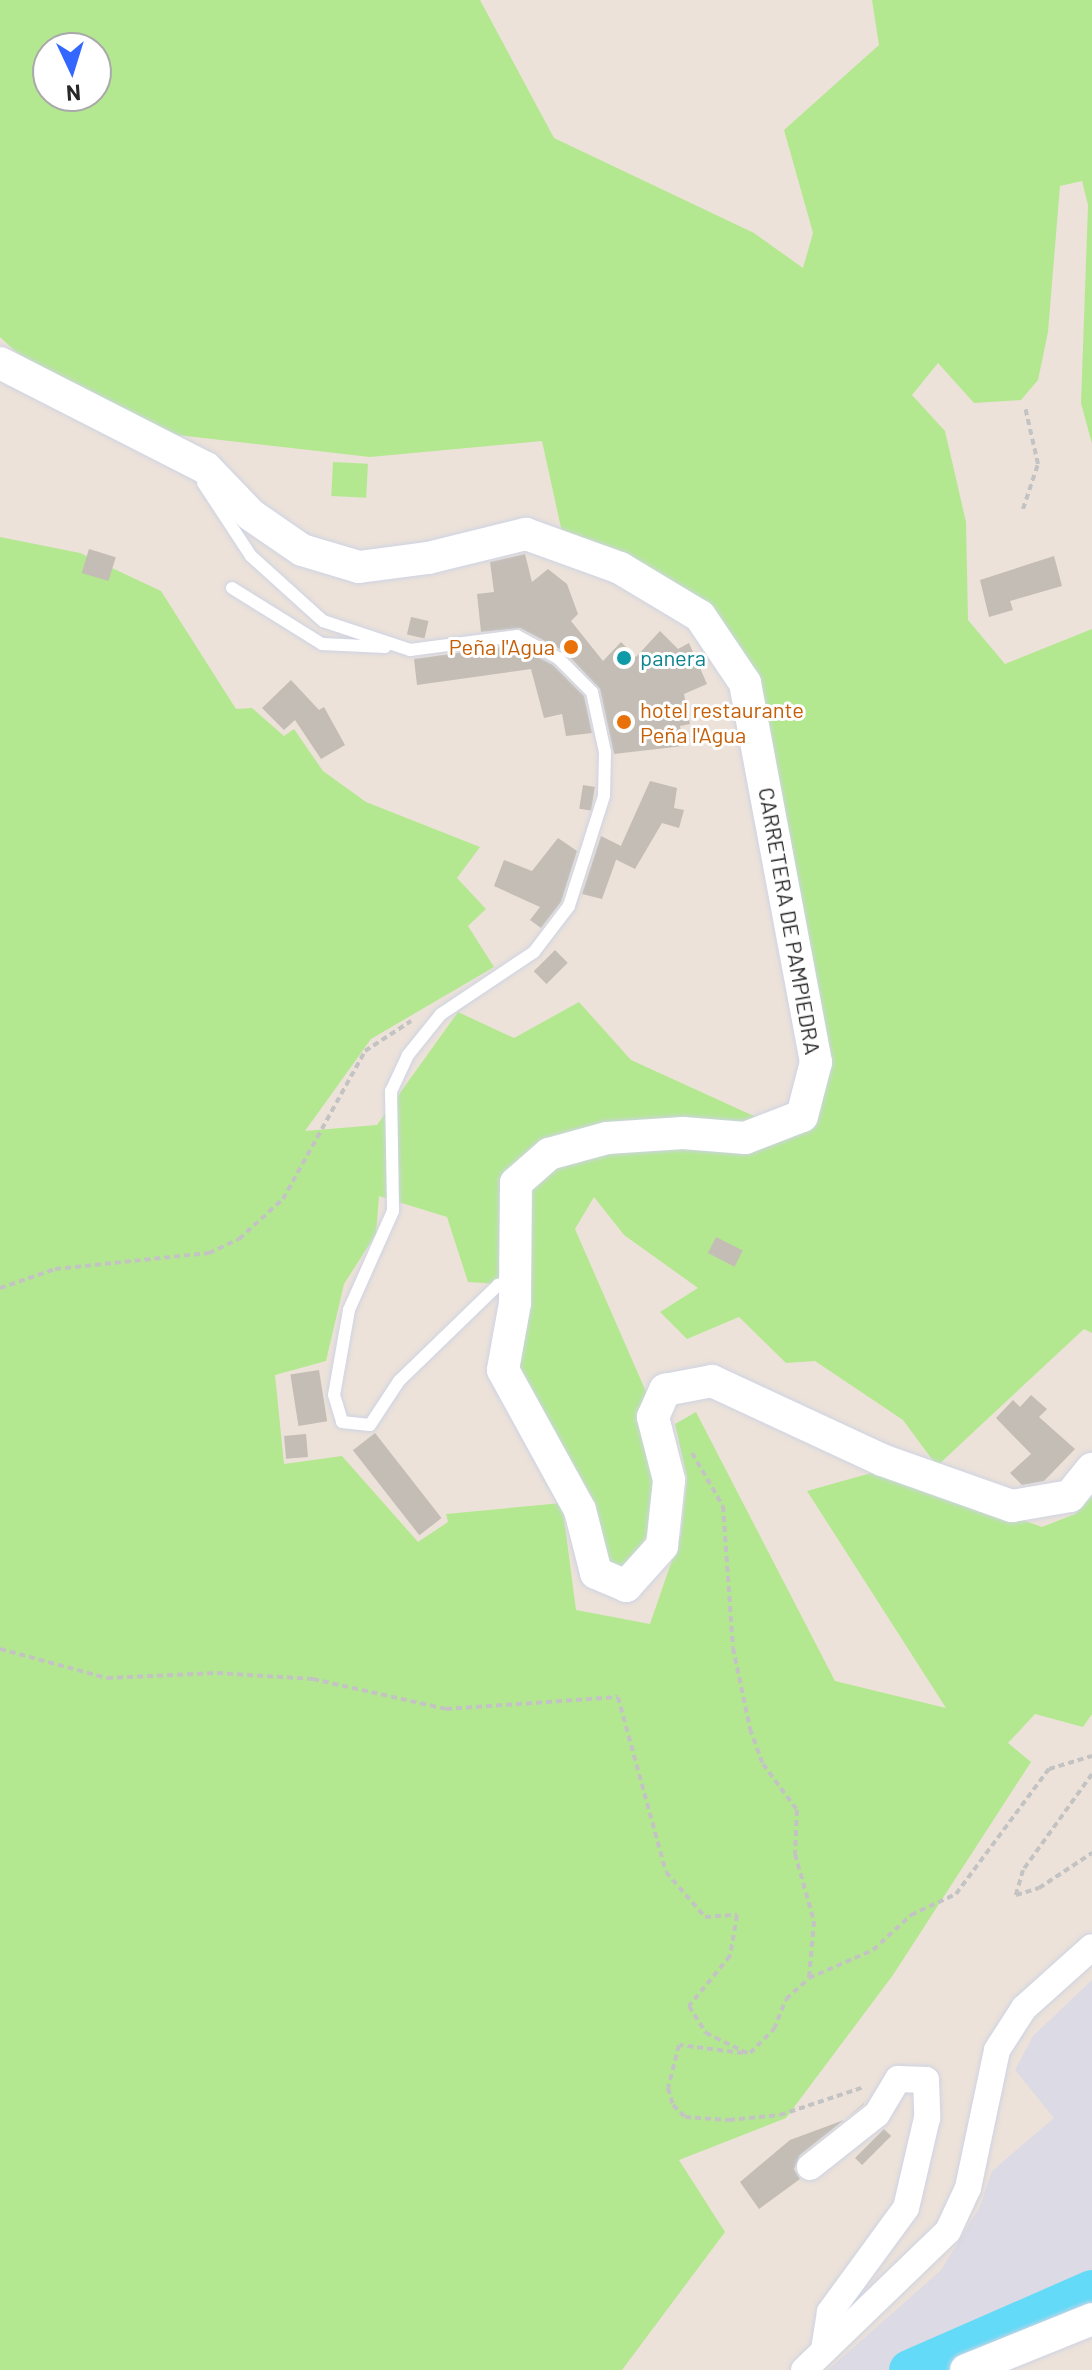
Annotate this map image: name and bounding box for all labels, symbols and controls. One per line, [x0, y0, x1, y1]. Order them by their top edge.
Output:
north arrow [32, 32, 112, 112]
text: N [65, 80, 82, 107]
place label: Peña l'Agua [449, 634, 555, 660]
marker: Peña l'Agua [562, 638, 580, 656]
place label: panera [640, 645, 706, 671]
marker: panera [615, 649, 633, 667]
place label: hotel restaurante Peña l'Agua [640, 696, 804, 748]
marker: hotel restaurante Peña l'Agua [615, 713, 633, 731]
street label: CARRETERA DE PAMPIEDRA [753, 785, 827, 1057]

